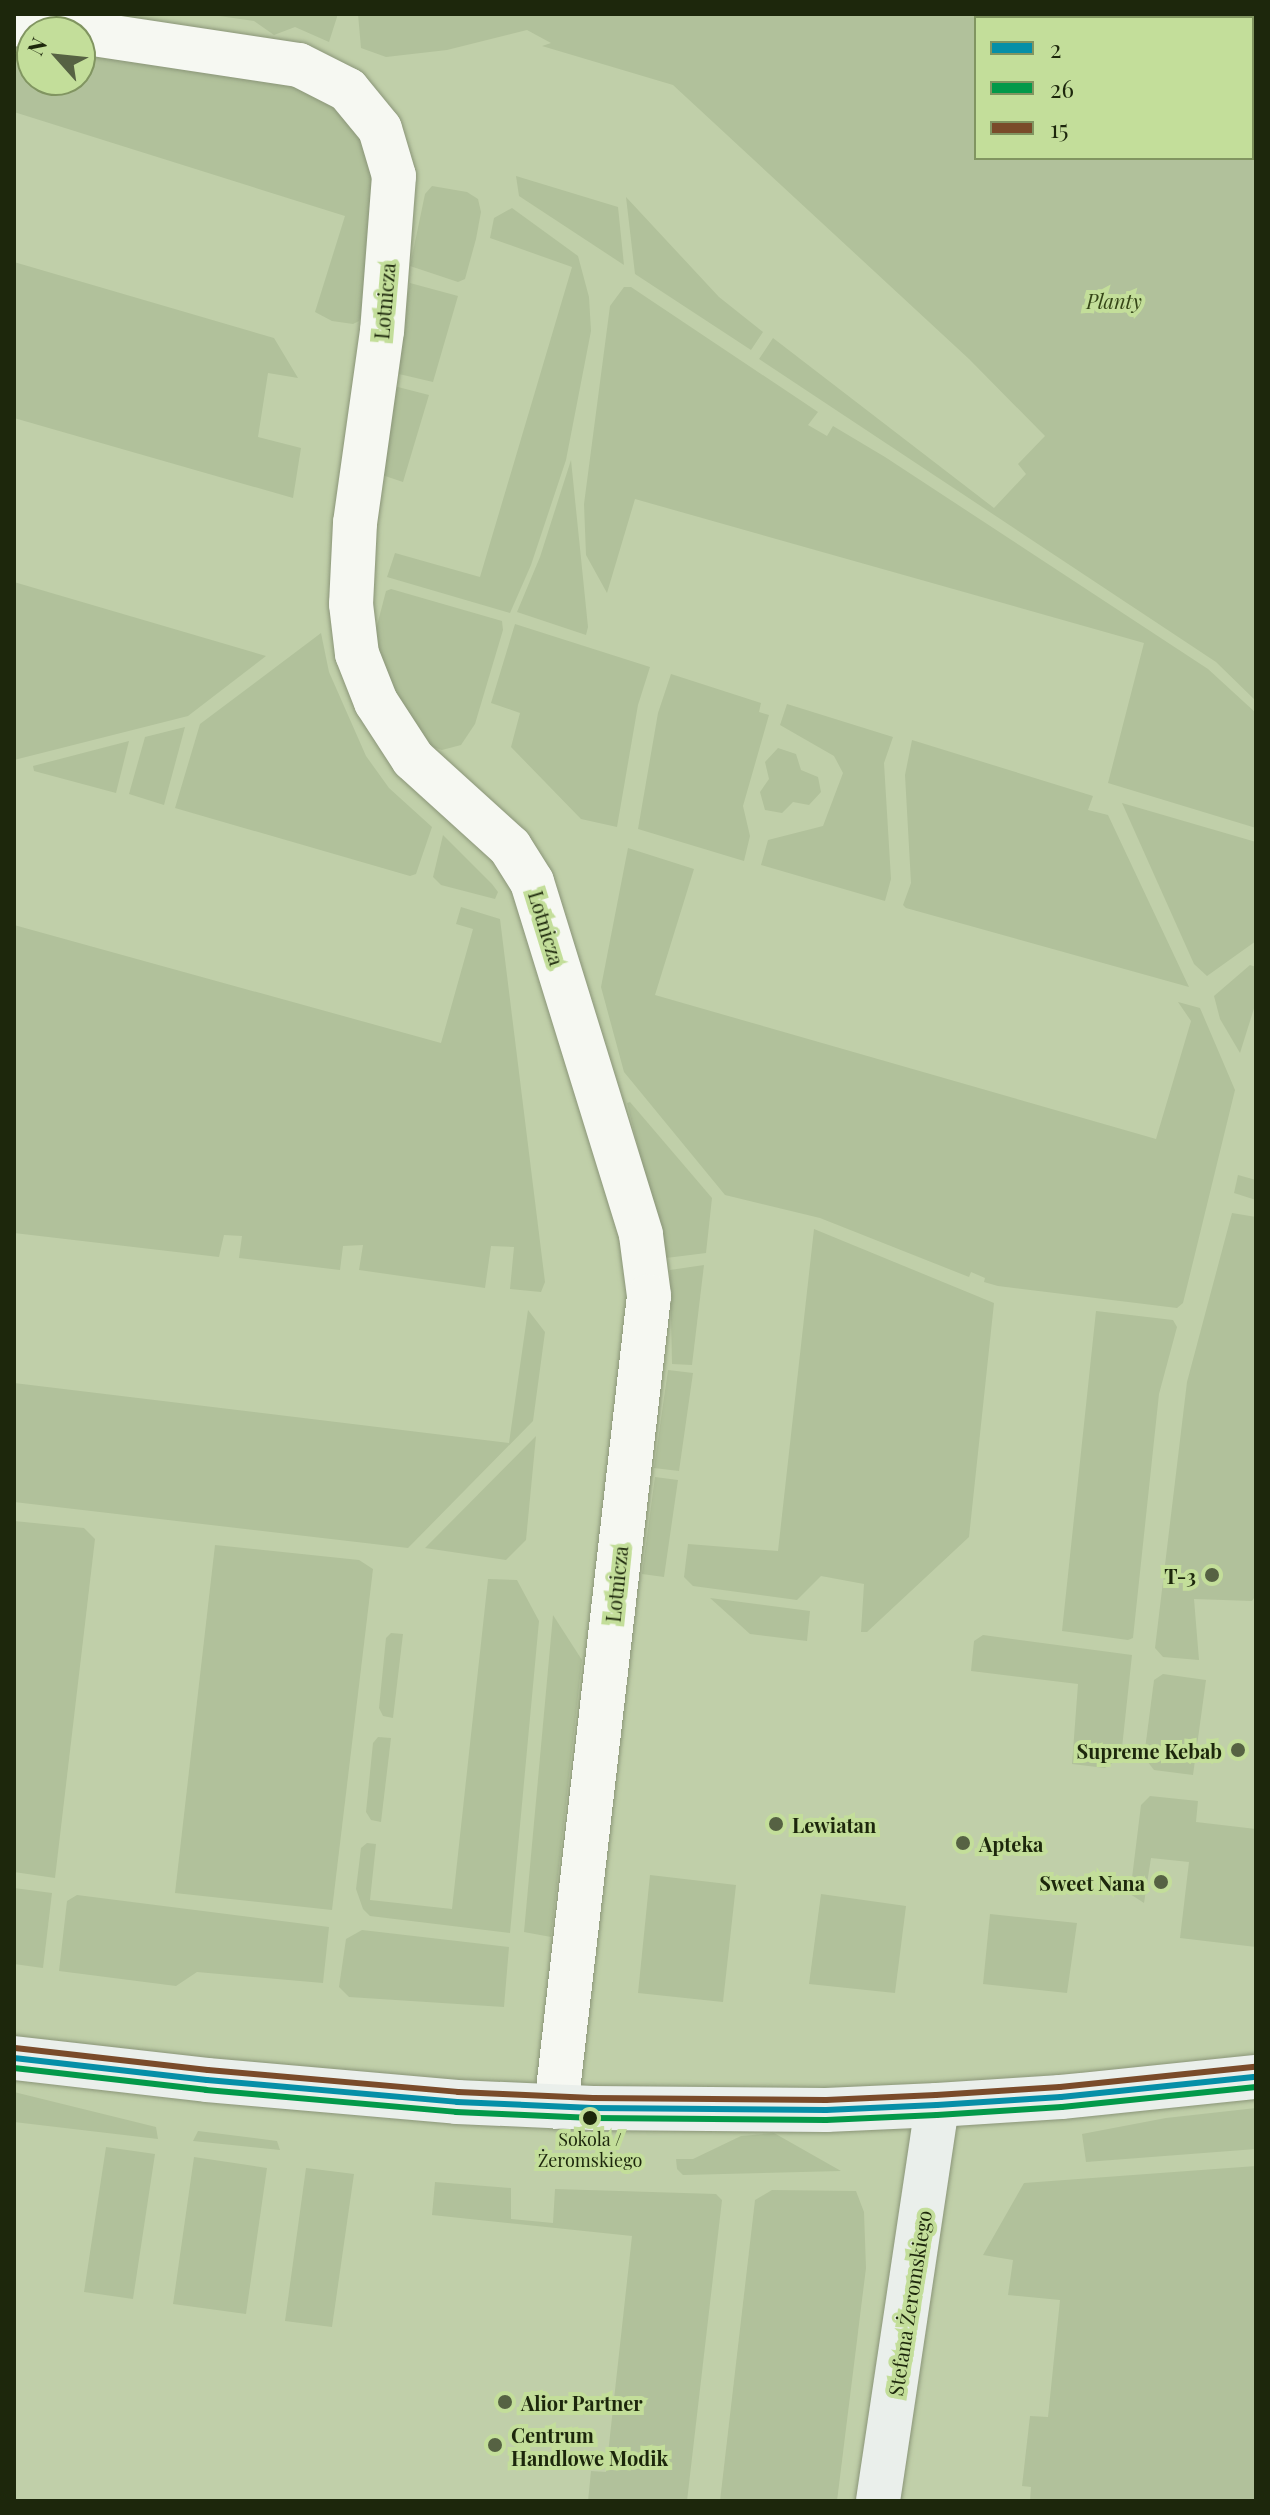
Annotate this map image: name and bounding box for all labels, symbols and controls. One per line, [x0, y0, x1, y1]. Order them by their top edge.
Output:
north arrow [16, 16, 96, 96]
legend [974, 16, 1254, 160]
text: N [19, 32, 53, 60]
text: 2 [1050, 32, 1062, 64]
text: 26 [1050, 72, 1074, 104]
text: 15 [1050, 112, 1069, 144]
street label: Lotnicza [369, 262, 399, 340]
park label: Planty [1086, 288, 1142, 312]
street label: Lotnicza [524, 888, 570, 968]
street label: Lotnicza [600, 1545, 632, 1623]
place label: T-3 [1164, 1563, 1196, 1587]
marker: T-3 [1203, 1566, 1221, 1584]
place label: Supreme Kebab [1077, 1738, 1222, 1762]
marker: Supreme Kebab [1229, 1741, 1247, 1759]
place label: Lewiatan [792, 1812, 876, 1836]
marker: Lewiatan [767, 1815, 785, 1833]
place label: Apteka [979, 1831, 1043, 1855]
marker: Apteka [954, 1834, 972, 1852]
place label: Sweet Nana [1039, 1870, 1145, 1894]
marker: Sweet Nana [1152, 1873, 1170, 1891]
marker: Sokola / Żeromskiego [582, 2110, 598, 2126]
place label: Sokola / Żeromskiego [538, 2129, 642, 2172]
street label: Stefana Żeromskiego [882, 2208, 936, 2398]
place label: Alior Partner [521, 2390, 643, 2414]
marker: Alior Partner [496, 2393, 514, 2411]
place label: Centrum Handlowe Modik [511, 2422, 668, 2469]
marker: Centrum Handlowe Modik [486, 2436, 504, 2454]

